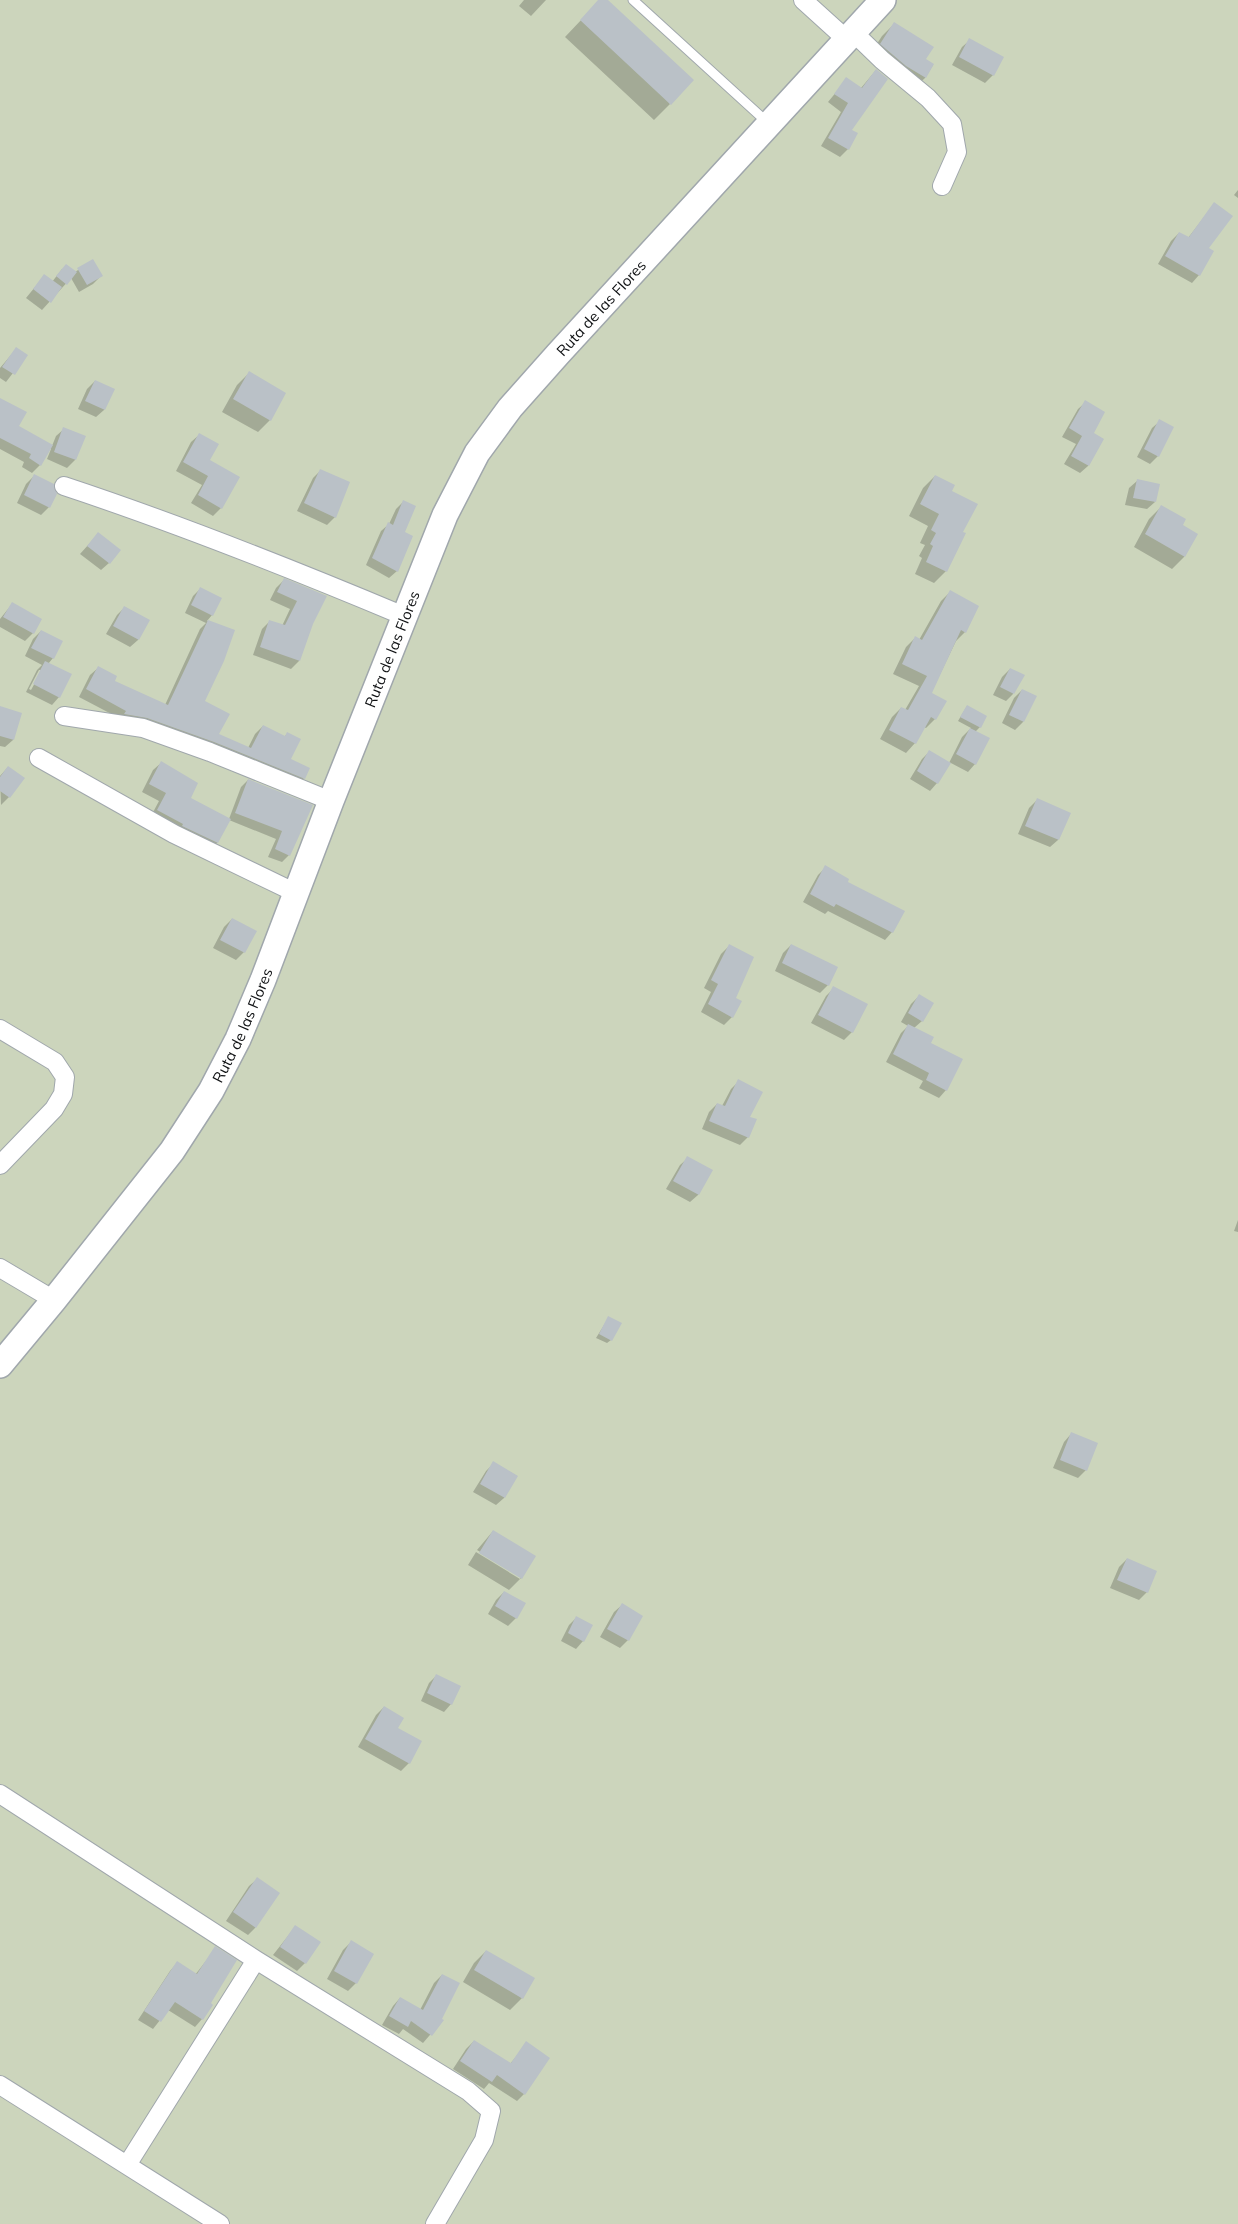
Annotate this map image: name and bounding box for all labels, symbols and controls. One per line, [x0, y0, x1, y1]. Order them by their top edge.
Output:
street label: Ruta de las Flores [552, 256, 650, 360]
street label: Ruta de las Flores [360, 588, 423, 710]
street label: Ruta de las Flores [208, 965, 276, 1086]

